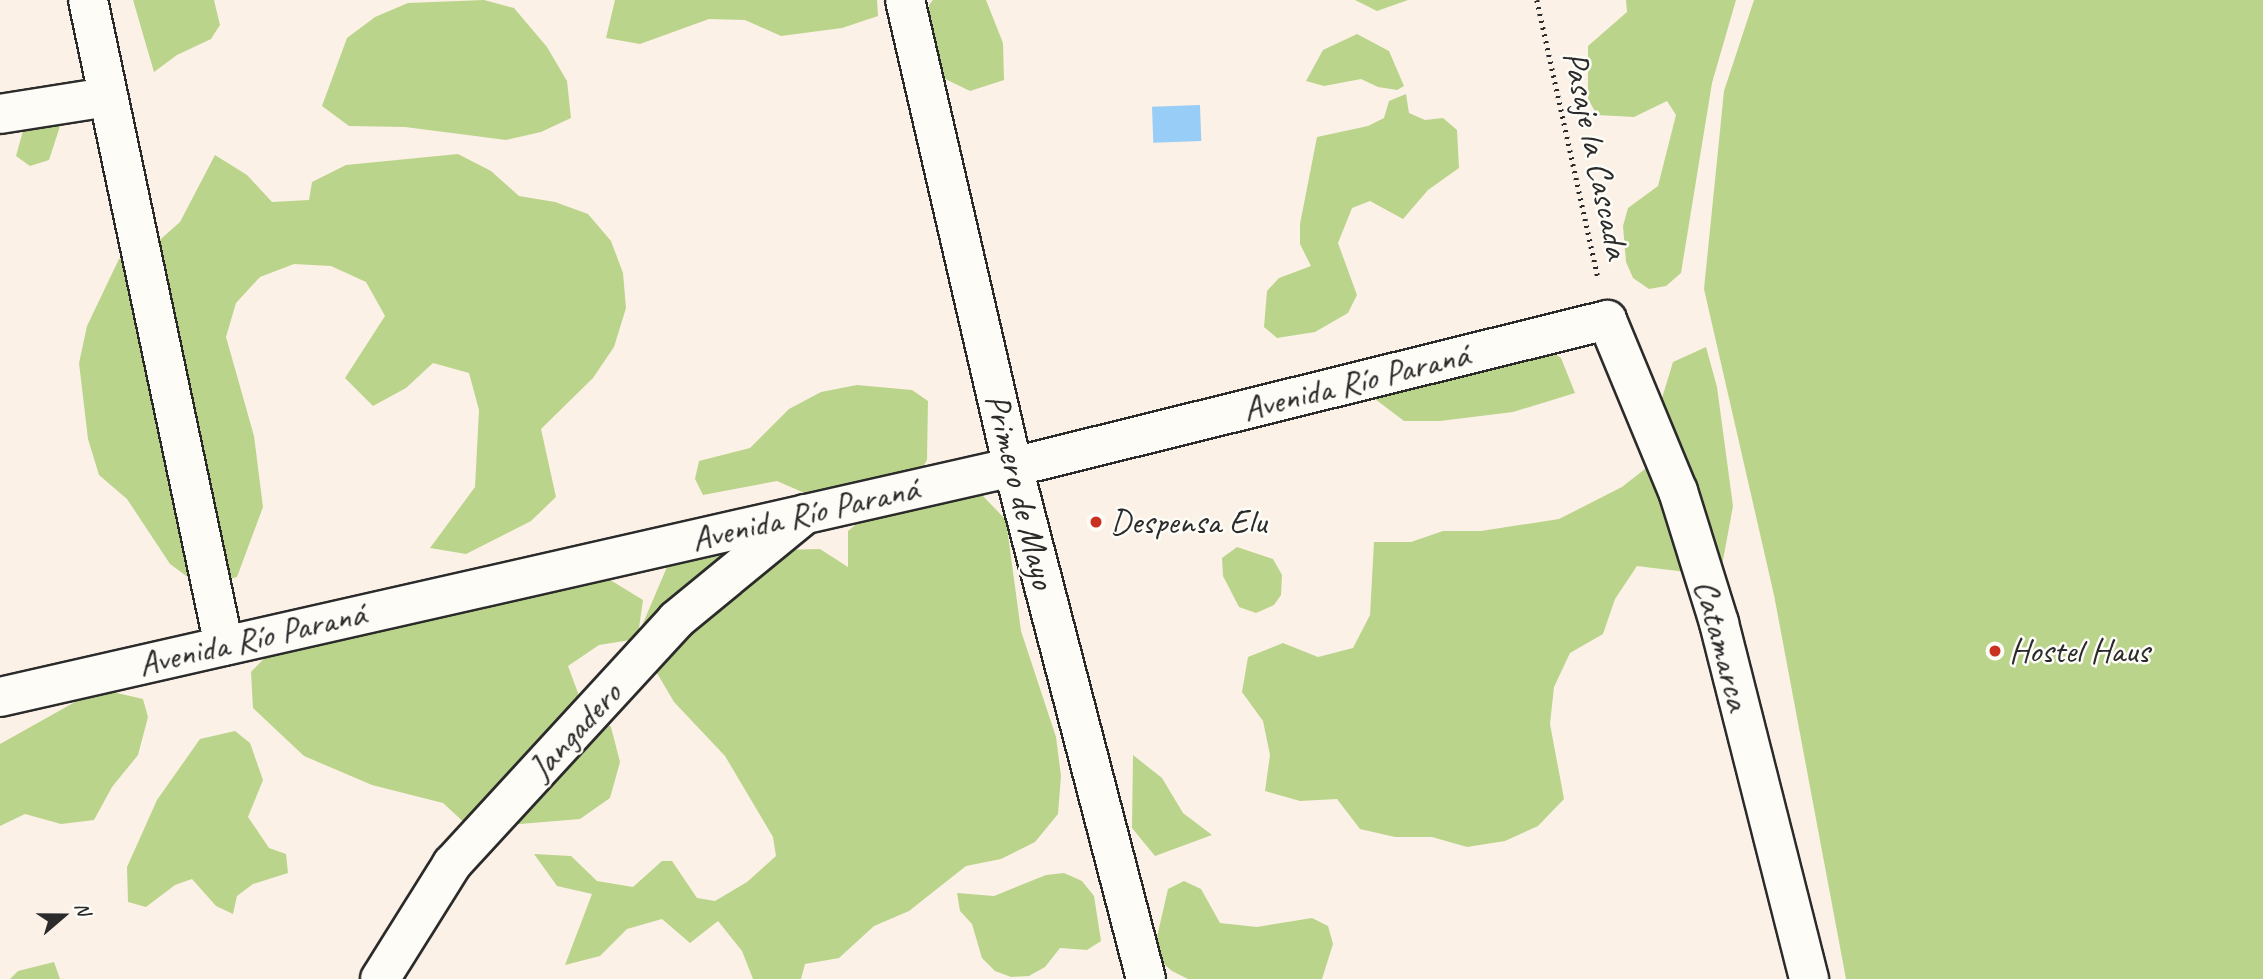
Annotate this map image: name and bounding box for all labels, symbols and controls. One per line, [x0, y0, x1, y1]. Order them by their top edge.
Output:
street label: Pasaje la Cascada [1554, 47, 1638, 263]
street label: Avenida Río Paraná [1238, 333, 1474, 431]
street label: Primero de Mayo [975, 389, 1065, 593]
street label: Avenida Río Paraná [687, 467, 923, 561]
place label: Despensa Elu [1110, 501, 1266, 543]
marker: Despensa Elu [1088, 514, 1104, 530]
street label: Catamarca [1684, 575, 1760, 715]
street label: Avenida Río Paraná [134, 592, 370, 686]
place label: Hostel Haus [2009, 630, 2150, 672]
marker: Hostel Haus [1987, 643, 2003, 659]
street label: Jangadero [519, 674, 631, 788]
north arrow [28, 881, 98, 951]
text: N [69, 899, 96, 918]

